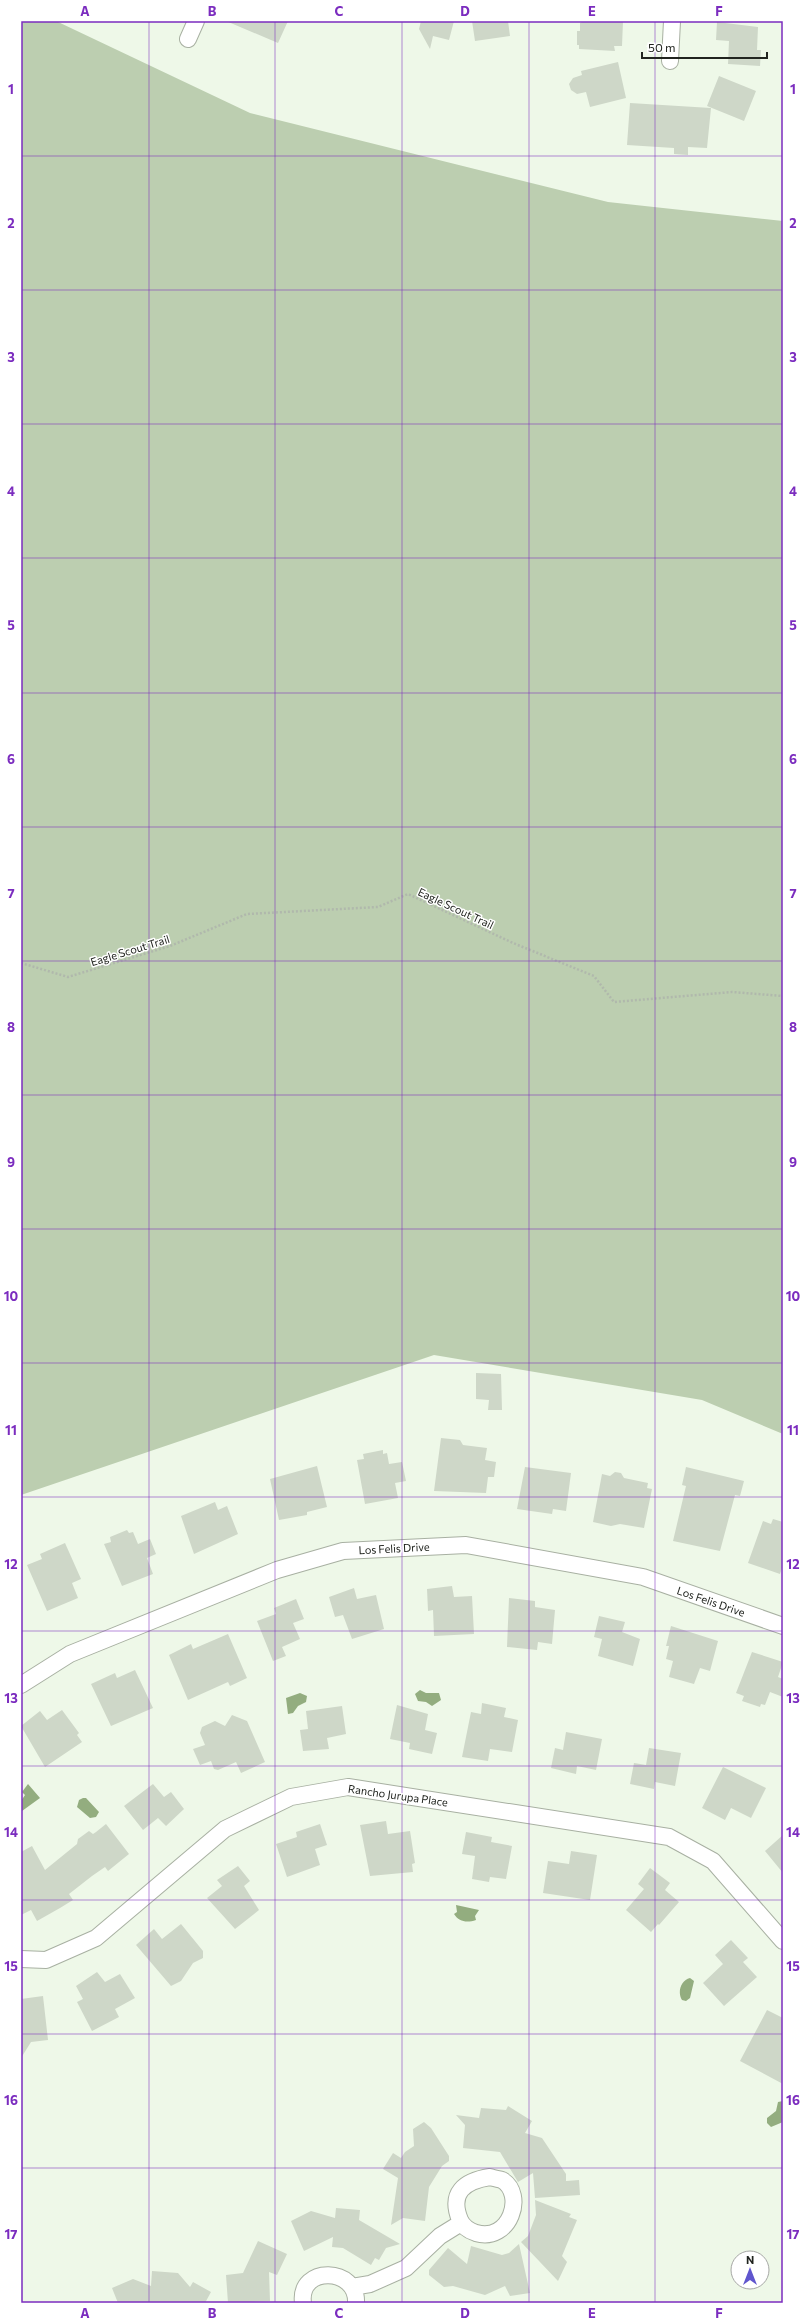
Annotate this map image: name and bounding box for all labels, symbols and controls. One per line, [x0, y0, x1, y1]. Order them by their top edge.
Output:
text: A [80, 3, 90, 19]
text: B [208, 3, 217, 19]
text: C [335, 3, 344, 19]
text: D [460, 3, 470, 19]
text: E [588, 3, 596, 19]
text: F [715, 3, 723, 19]
scale bar [642, 34, 767, 60]
text: 50 m [648, 40, 676, 54]
text: 1 [8, 81, 14, 97]
text: 1 [790, 81, 796, 97]
text: 2 [7, 215, 15, 231]
text: 2 [789, 215, 797, 231]
text: 3 [7, 349, 15, 365]
text: 3 [789, 349, 797, 365]
text: 4 [7, 483, 15, 499]
text: 4 [789, 483, 797, 499]
text: 5 [7, 617, 15, 633]
text: 5 [789, 617, 797, 633]
text: 6 [7, 751, 15, 767]
text: 6 [789, 751, 797, 767]
text: 7 [7, 885, 15, 901]
street label: Eagle Scout Trail [416, 885, 496, 931]
text: 7 [789, 885, 797, 901]
street label: Eagle Scout Trail [89, 932, 171, 968]
text: 8 [7, 1019, 15, 1035]
text: 8 [789, 1019, 797, 1035]
text: 9 [7, 1154, 15, 1170]
text: 9 [789, 1154, 797, 1170]
text: 10 [4, 1288, 19, 1304]
text: 10 [786, 1288, 801, 1304]
text: 11 [5, 1422, 17, 1438]
text: 11 [787, 1422, 799, 1438]
street label: Los Felis Drive [358, 1540, 430, 1556]
text: 12 [4, 1556, 18, 1572]
text: 12 [786, 1556, 800, 1572]
street label: Los Felis Drive [675, 1583, 747, 1619]
text: 13 [4, 1690, 18, 1706]
text: 13 [786, 1690, 800, 1706]
street label: Rancho Jurupa Place [347, 1782, 449, 1809]
text: 14 [4, 1824, 18, 1840]
text: 14 [786, 1824, 800, 1840]
text: 15 [4, 1958, 18, 1974]
text: 15 [786, 1958, 800, 1974]
text: 16 [4, 2092, 18, 2108]
text: 16 [786, 2092, 800, 2108]
text: 17 [4, 2226, 18, 2242]
text: 17 [786, 2226, 800, 2242]
north arrow [730, 2250, 770, 2290]
text: N [746, 2253, 754, 2266]
text: A [80, 2305, 90, 2321]
text: B [208, 2305, 217, 2321]
text: C [335, 2305, 344, 2321]
text: D [460, 2305, 470, 2321]
text: E [588, 2305, 596, 2321]
text: F [715, 2305, 723, 2321]

